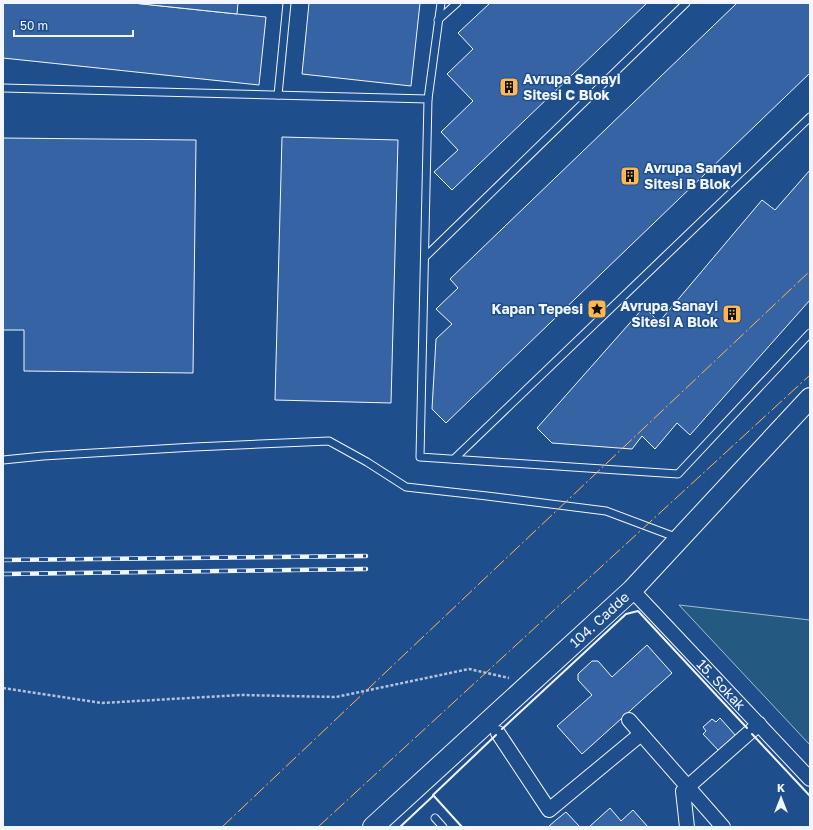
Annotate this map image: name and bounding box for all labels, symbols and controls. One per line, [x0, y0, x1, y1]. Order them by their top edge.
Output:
scale bar [14, 12, 133, 38]
text: 50 m [20, 18, 48, 33]
place label: Avrupa Sanayi Sitesi C Blok [523, 70, 621, 103]
building icon: Avrupa Sanayi Sitesi C Blok [498, 76, 520, 98]
place label: Avrupa Sanayi Sitesi B Blok [644, 159, 742, 192]
building icon: Avrupa Sanayi Sitesi B Blok [619, 165, 641, 187]
place label: Avrupa Sanayi Sitesi A Blok [620, 297, 718, 330]
place icon: Kapan Tepesi [586, 298, 608, 320]
place label: Kapan Tepesi [491, 300, 583, 317]
building icon: Avrupa Sanayi Sitesi A Blok [721, 303, 743, 325]
street label: 104. Cadde [566, 588, 632, 651]
street label: 15. Sokak [693, 655, 750, 713]
north arrow [761, 778, 801, 818]
text: K [777, 781, 785, 794]

